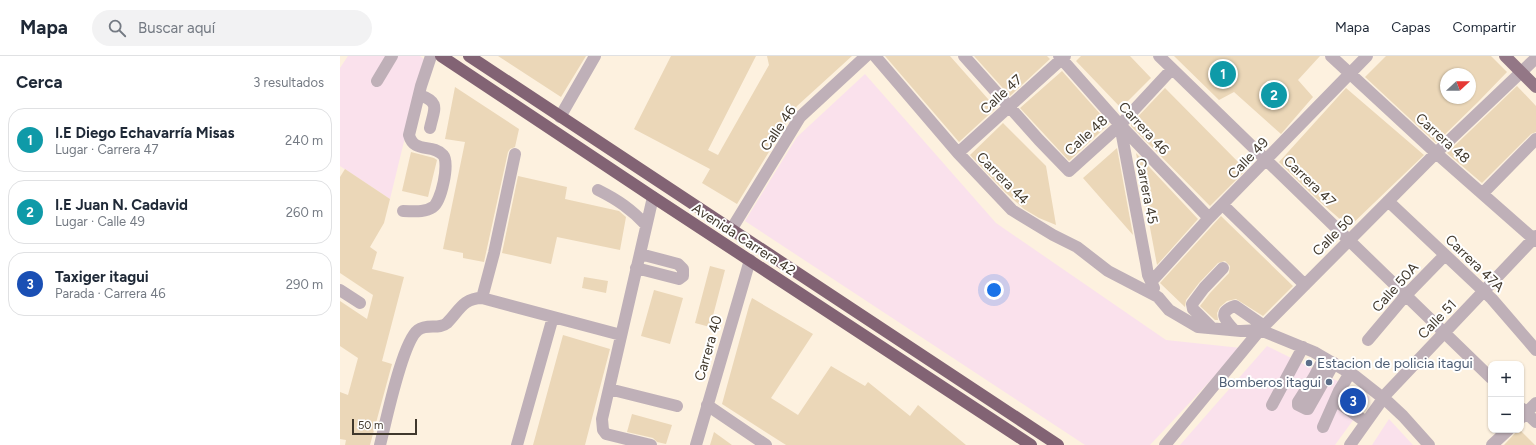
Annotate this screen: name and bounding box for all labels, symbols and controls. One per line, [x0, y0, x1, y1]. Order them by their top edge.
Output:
search box [92, 10, 372, 46]
text: Mapa [20, 16, 68, 39]
icon: search [106, 17, 128, 39]
text: Buscar aquí [138, 19, 215, 37]
text: Mapa [1335, 19, 1369, 36]
text: Capas [1391, 19, 1430, 36]
text: Compartir [1452, 19, 1516, 36]
pin: 1 [1210, 59, 1236, 89]
north arrow [1440, 68, 1476, 104]
street label: Calle 47 [977, 71, 1026, 118]
text: Cerca [16, 72, 63, 92]
text: 3 resultados [253, 75, 324, 90]
pin: 2 [1261, 80, 1287, 110]
street label: Carrera 46 [1115, 98, 1173, 158]
street label: Calle 46 [757, 102, 800, 154]
street label: Carrera 48 [1412, 110, 1473, 167]
street label: Calle 48 [1061, 112, 1111, 159]
text: I.E Diego Echavarría Misas [55, 124, 235, 142]
text: 1 [27, 133, 33, 148]
text: 240 m [285, 133, 323, 148]
street label: Calle 49 [1224, 134, 1272, 183]
text: Lugar · Carrera 47 [55, 142, 159, 157]
street label: Carrera 44 [973, 149, 1033, 208]
street label: Carrera 47 [1280, 152, 1340, 211]
street label: Carrera 45 [1132, 157, 1161, 225]
text: I.E Juan N. Cadavid [55, 196, 188, 214]
street label: Avenida Carrera 42 [689, 200, 799, 279]
text: 2 [26, 205, 34, 220]
text: 260 m [286, 205, 323, 220]
street label: Calle 50 [1309, 211, 1358, 260]
text: Lugar · Calle 49 [55, 214, 145, 229]
street label: Carrera 47A [1442, 231, 1508, 296]
street label: Calle 50A [1369, 259, 1422, 316]
text: Taxiger itagui [55, 268, 149, 286]
text: 3 [26, 277, 34, 292]
text: 290 m [286, 277, 323, 292]
your location [984, 280, 1004, 300]
text: Parada · Carrera 46 [55, 286, 166, 301]
street label: Calle 51 [1414, 296, 1460, 343]
street label: Carrera 40 [691, 313, 726, 383]
place label: Estacion de policia itagui [1317, 355, 1473, 372]
marker: Estacion de policia itagui [1304, 358, 1314, 368]
map controls [1488, 361, 1524, 433]
button: + [1488, 361, 1524, 397]
place label: Bomberos itagui [1219, 374, 1321, 391]
marker: Bomberos itagui [1324, 377, 1334, 387]
pin: 3 [1340, 386, 1366, 416]
button: − [1488, 397, 1524, 433]
scale bar [352, 417, 417, 436]
text: 50 m [358, 419, 383, 432]

